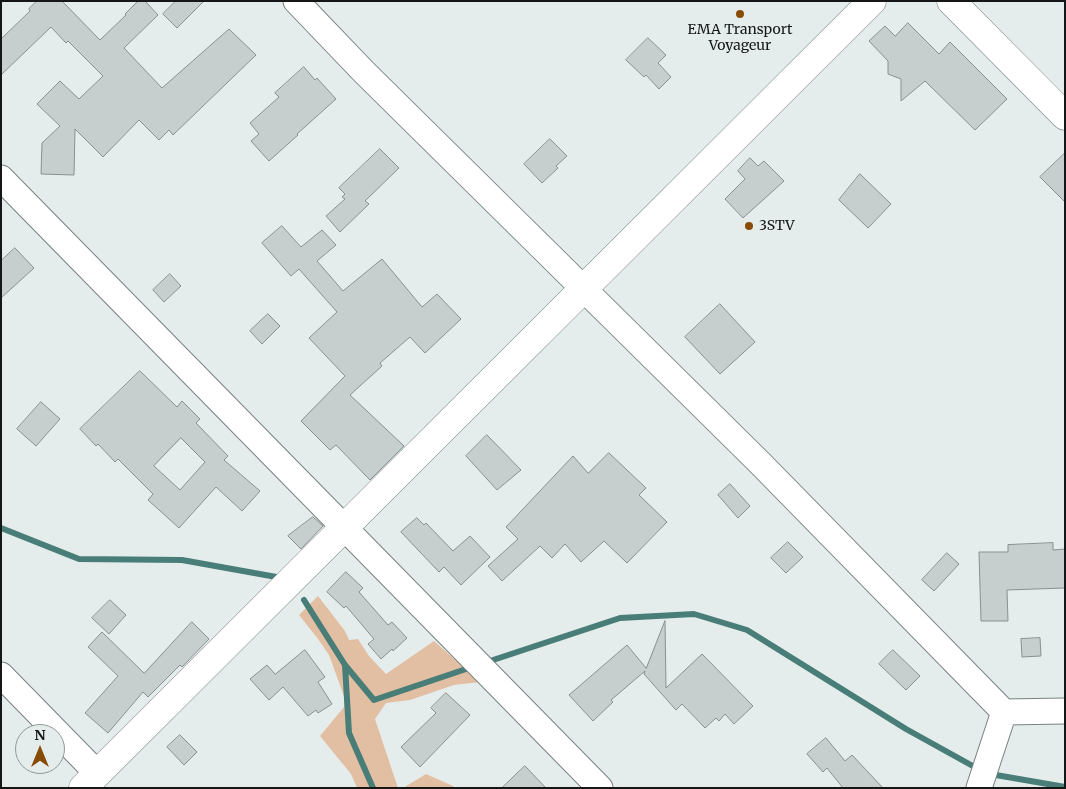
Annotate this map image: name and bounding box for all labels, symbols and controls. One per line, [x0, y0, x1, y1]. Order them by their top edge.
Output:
marker: EMA Transport Voyageur [734, 8, 746, 20]
place label: EMA Transport Voyageur [688, 22, 792, 54]
place label: 3STV [759, 218, 795, 234]
marker: 3STV [743, 220, 755, 232]
north arrow [15, 724, 65, 774]
text: N [34, 726, 46, 744]

